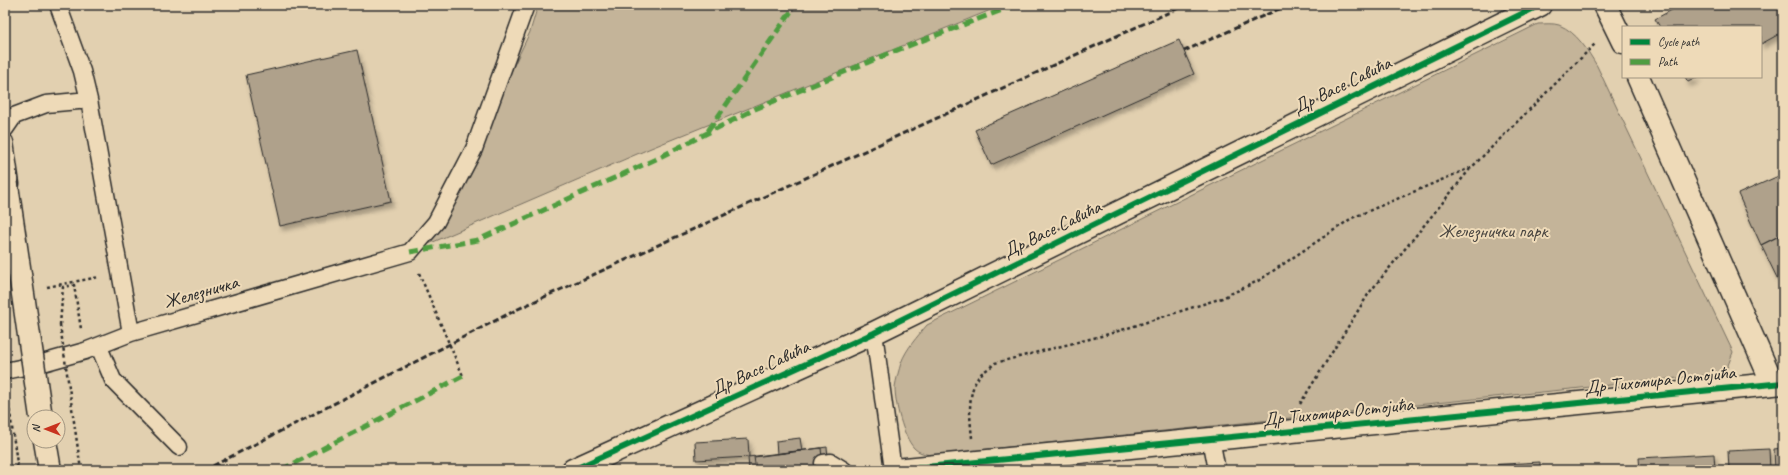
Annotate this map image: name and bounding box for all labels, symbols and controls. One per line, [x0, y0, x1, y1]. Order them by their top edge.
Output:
legend [1622, 26, 1762, 78]
text: Cycle path [1658, 34, 1700, 50]
street label: Др Васе Савића [1289, 50, 1397, 119]
text: Path [1658, 54, 1678, 70]
street label: Др Васе Савића [999, 194, 1107, 263]
park label: Железнички парк [1439, 219, 1549, 243]
street label: Железничка [161, 269, 243, 314]
street label: Др Васе Савића [707, 334, 815, 401]
street label: Др Тихомира Остојића [1583, 360, 1738, 400]
street label: Др Тихомира Остојића [1261, 392, 1416, 432]
north arrow [26, 409, 66, 449]
text: N [29, 423, 43, 432]

